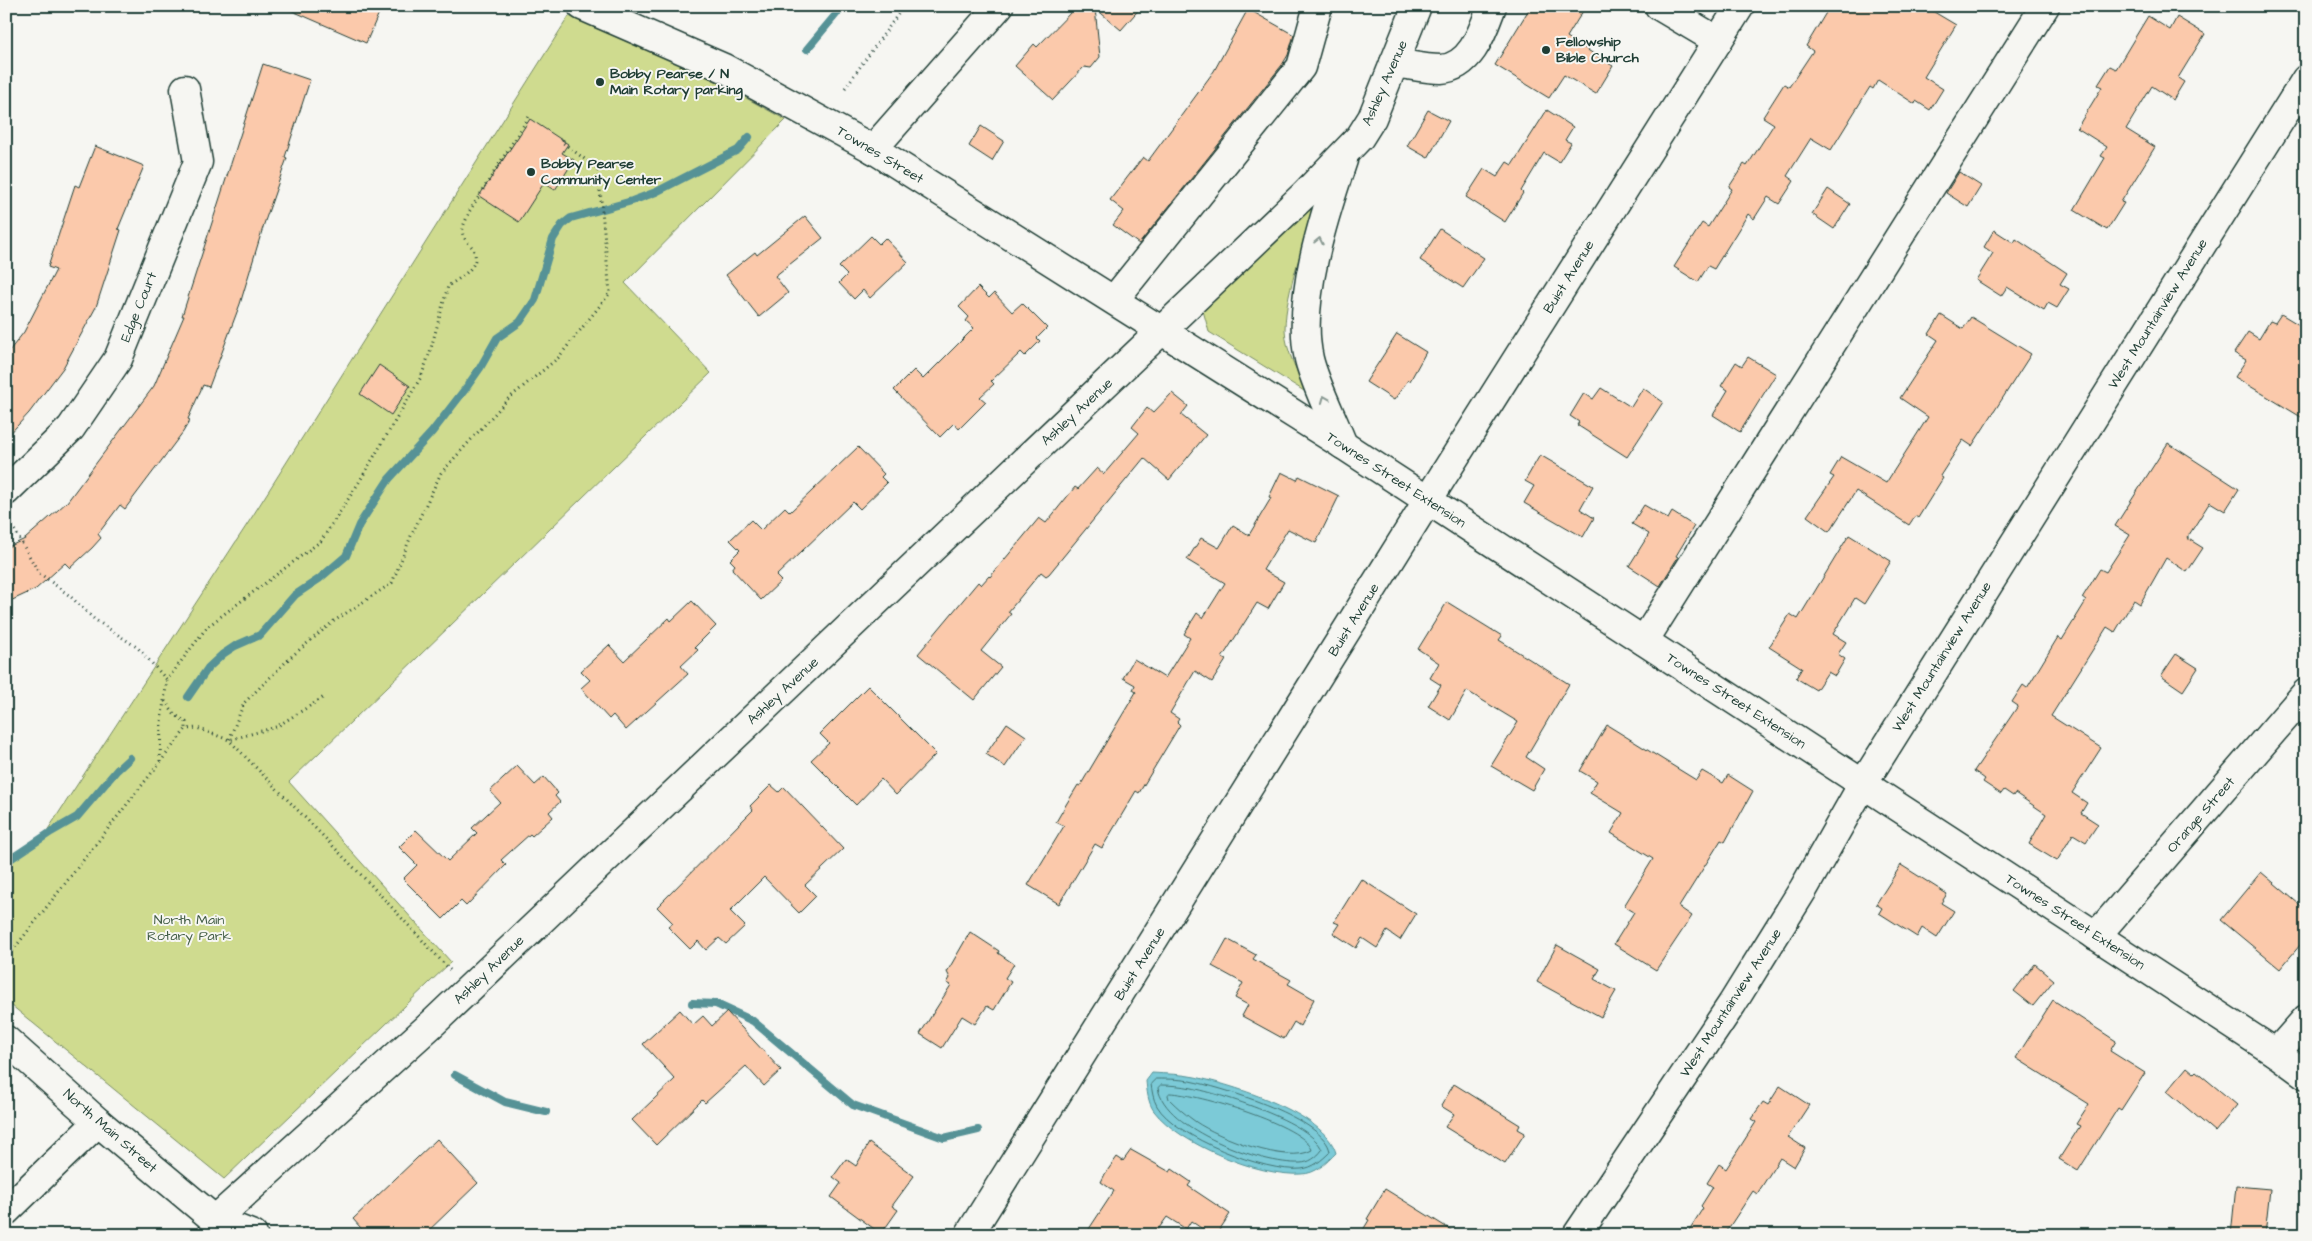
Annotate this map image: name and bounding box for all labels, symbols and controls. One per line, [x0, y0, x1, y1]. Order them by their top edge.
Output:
place label: Fellowship Bible Church [1556, 32, 1640, 68]
street label: Ashley Avenue [1357, 37, 1413, 129]
marker: Fellowship Bible Church [1540, 44, 1552, 56]
place label: Bobby Pearse / N Main Rotary parking [610, 64, 743, 101]
marker: Bobby Pearse / N Main Rotary parking [594, 76, 606, 88]
street label: Townes Street [833, 121, 928, 189]
place label: Bobby Pearse Community Center [541, 154, 661, 190]
marker: Bobby Pearse Community Center [525, 166, 537, 178]
street label: West Mountainview Avenue [2103, 235, 2213, 393]
street label: Buist Avenue [1539, 236, 1600, 317]
one-way arrow [1313, 237, 1324, 246]
street label: Edge Court [116, 269, 162, 345]
street label: Ashley Avenue [1037, 373, 1118, 451]
one-way arrow [1321, 396, 1331, 404]
street label: Townes Street Extension [1322, 427, 1470, 533]
street label: West Mountainview Avenue [1887, 578, 1997, 736]
street label: Buist Avenue [1324, 579, 1385, 660]
street label: Townes Street Extension [1662, 648, 1810, 754]
street label: Ashley Avenue [743, 652, 824, 730]
street label: Orange Street [2162, 772, 2240, 857]
street label: Townes Street Extension [2001, 869, 2149, 975]
park label: North Main Rotary Park [147, 910, 231, 946]
street label: Buist Avenue [1110, 923, 1171, 1004]
street label: West Mountainview Avenue [1675, 924, 1787, 1081]
street label: Ashley Avenue [449, 931, 529, 1009]
street label: North Main Street [58, 1084, 162, 1178]

